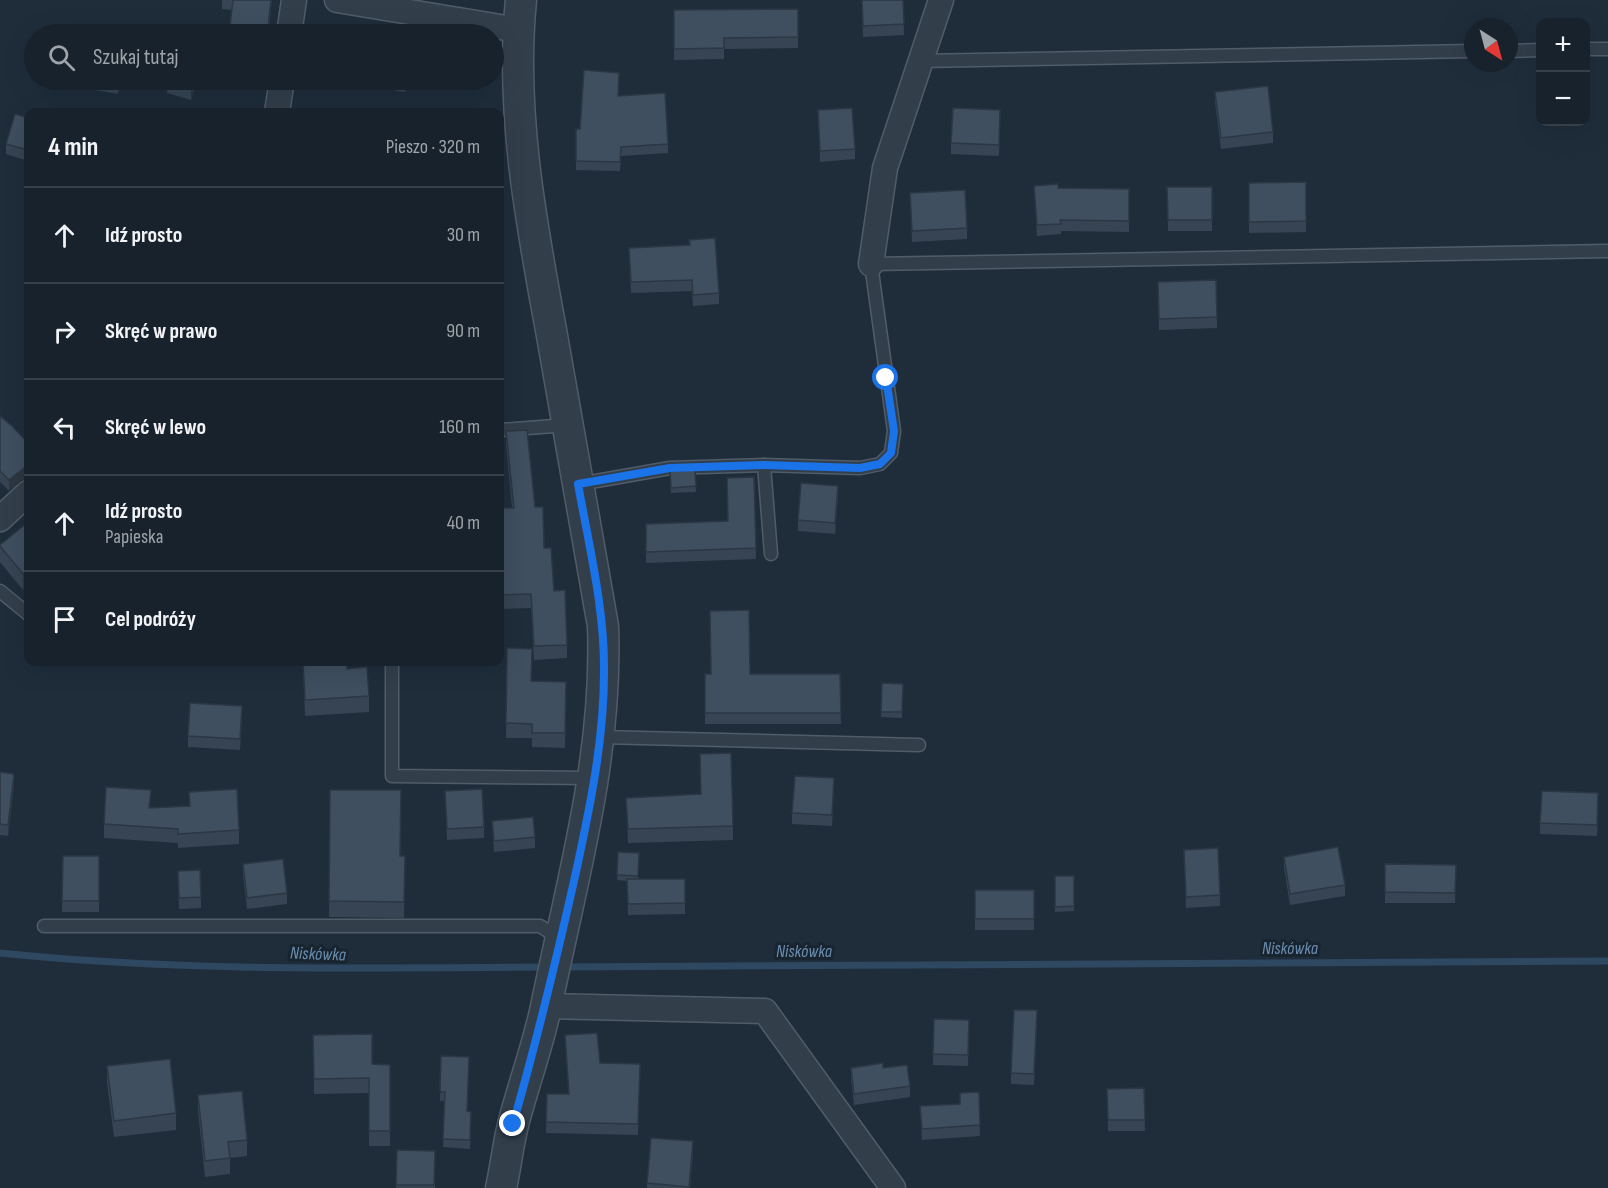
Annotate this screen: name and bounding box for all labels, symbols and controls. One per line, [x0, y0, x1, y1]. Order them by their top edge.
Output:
north arrow [1464, 18, 1518, 72]
map controls [1536, 18, 1590, 126]
button: + [1536, 18, 1590, 72]
search box [24, 24, 504, 90]
icon: search [45, 41, 78, 74]
text: Szukaj tutaj [93, 44, 179, 71]
button: − [1536, 72, 1590, 126]
text: 4 min [48, 132, 98, 163]
text: Pieszo · 320 m [386, 135, 480, 159]
icon: ahead [48, 219, 81, 252]
text: Idź prosto [105, 222, 182, 249]
text: 30 m [447, 223, 480, 247]
icon: right [48, 315, 81, 348]
text: Skręć w prawo [105, 318, 217, 345]
text: 90 m [446, 319, 480, 343]
route start [872, 364, 898, 390]
icon: left [48, 411, 81, 444]
text: Skręć w lewo [105, 414, 206, 441]
text: 160 m [439, 415, 480, 439]
text: Idź prosto [105, 498, 182, 525]
icon: ahead [48, 507, 81, 540]
text: 40 m [447, 511, 480, 535]
text: Papieska [105, 525, 163, 549]
icon: arrive [48, 603, 81, 636]
text: Cel podróży [105, 606, 196, 633]
water label: Niskówka [1262, 938, 1319, 959]
water label: Niskówka [776, 941, 833, 962]
water label: Niskówka [290, 943, 347, 965]
route end [499, 1110, 525, 1136]

